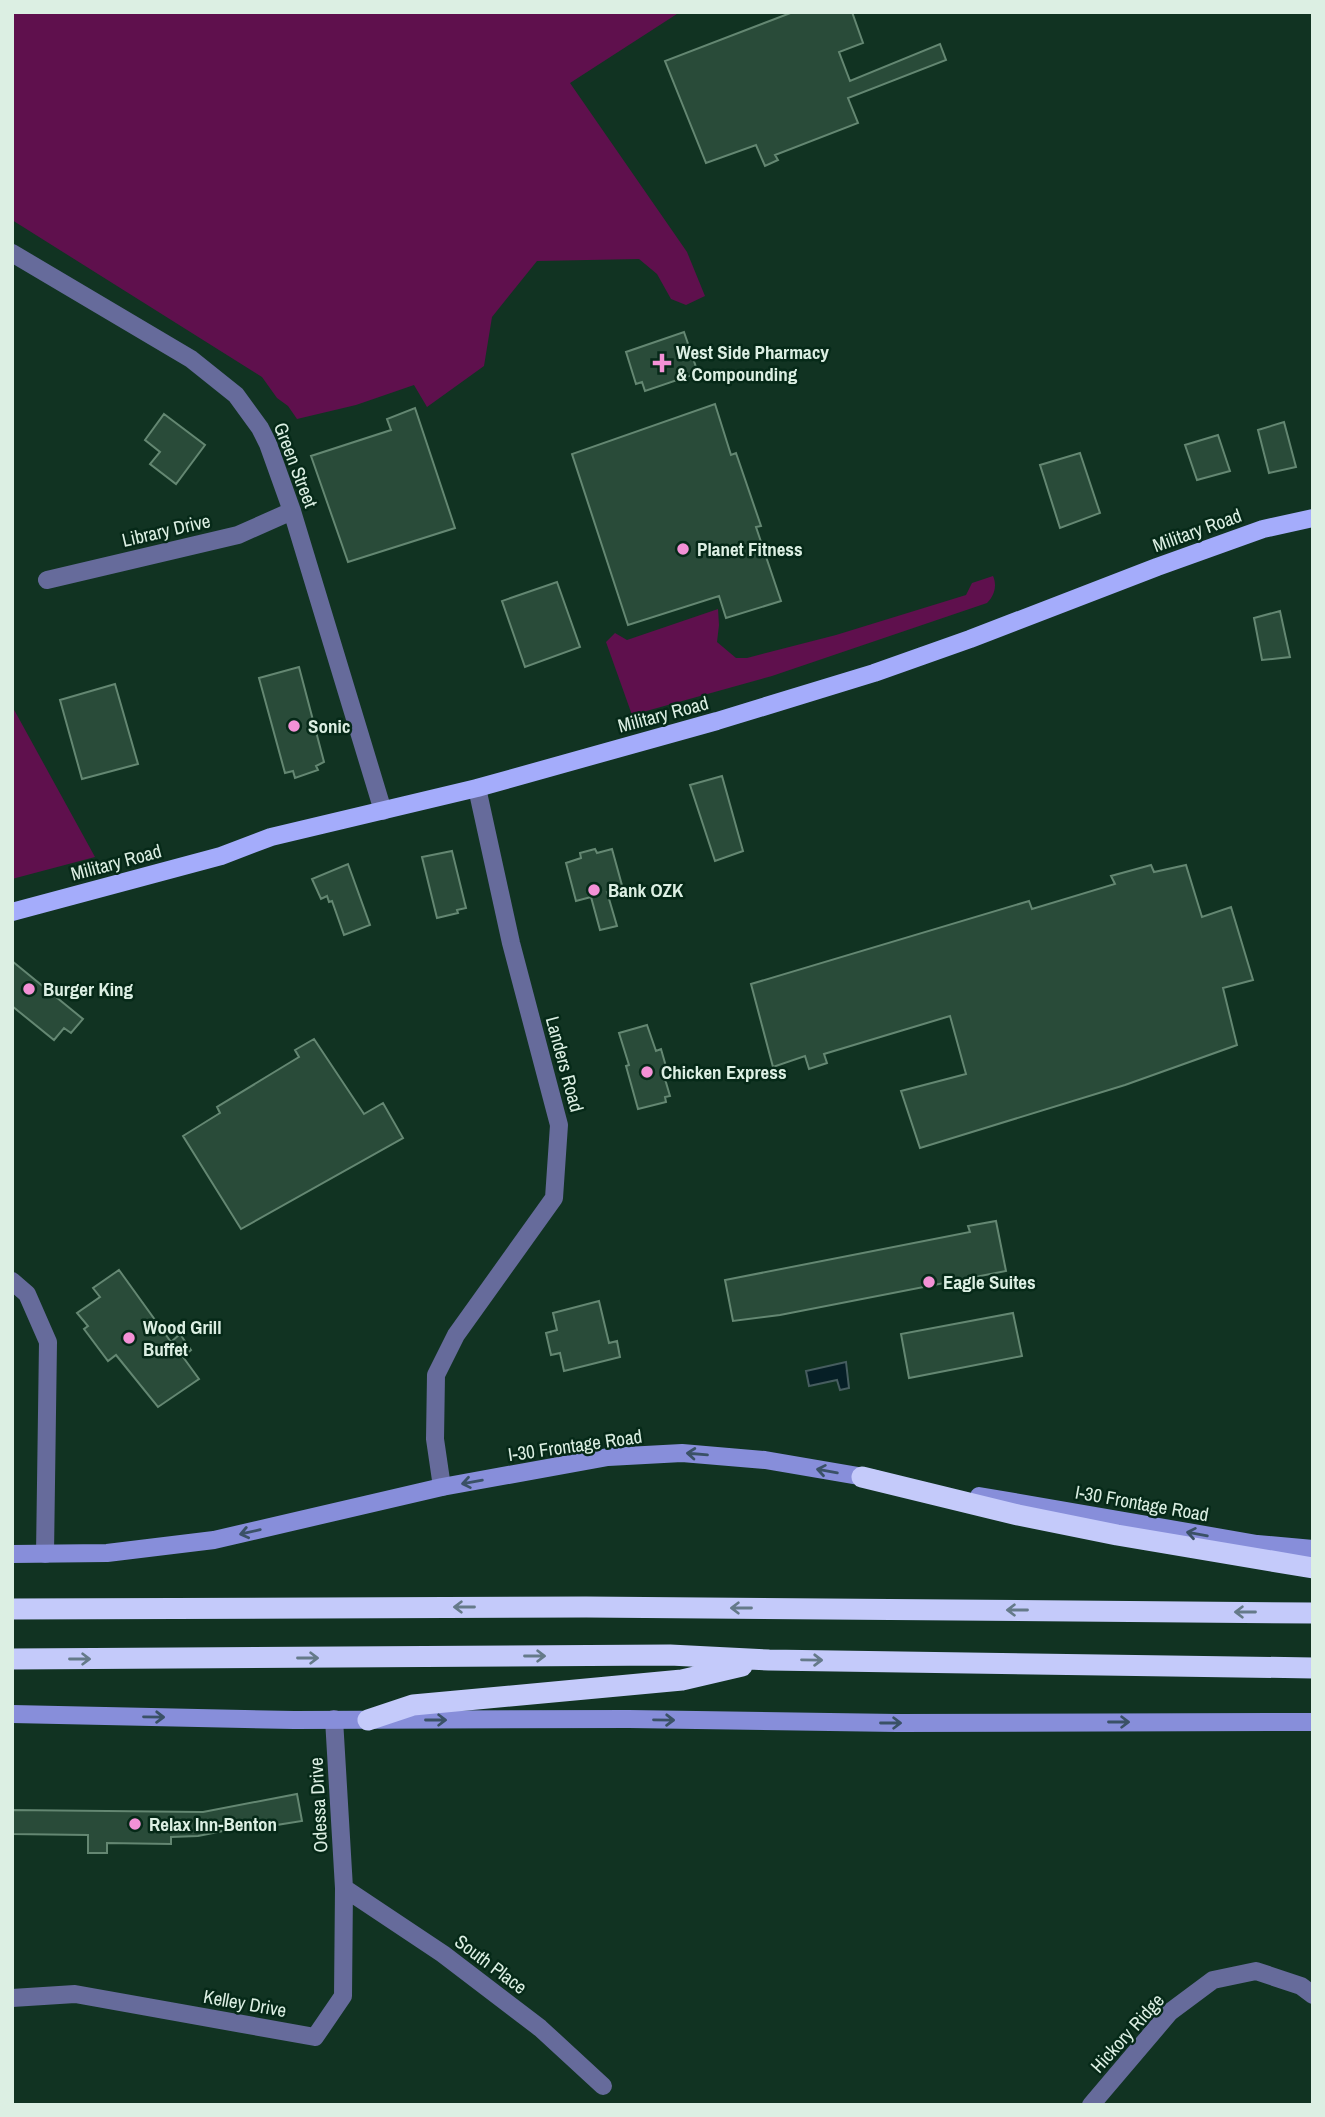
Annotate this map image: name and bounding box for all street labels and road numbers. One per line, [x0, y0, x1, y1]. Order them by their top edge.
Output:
street label: Green Street [268, 419, 324, 512]
street label: Military Road [1149, 502, 1245, 558]
street label: Library Drive [119, 507, 213, 553]
street label: Military Road [615, 689, 711, 739]
street label: Military Road [68, 837, 164, 887]
street label: Landers Road [540, 1013, 590, 1115]
street label: I-30 Frontage Road [506, 1423, 644, 1467]
street label: I-30 Frontage Road [1073, 1478, 1211, 1528]
street label: Odessa Drive [303, 1757, 333, 1853]
street label: South Place [450, 1928, 532, 2000]
street label: Kelley Drive [201, 1983, 289, 2023]
street label: Hickory Ridge [1084, 1988, 1170, 2078]

